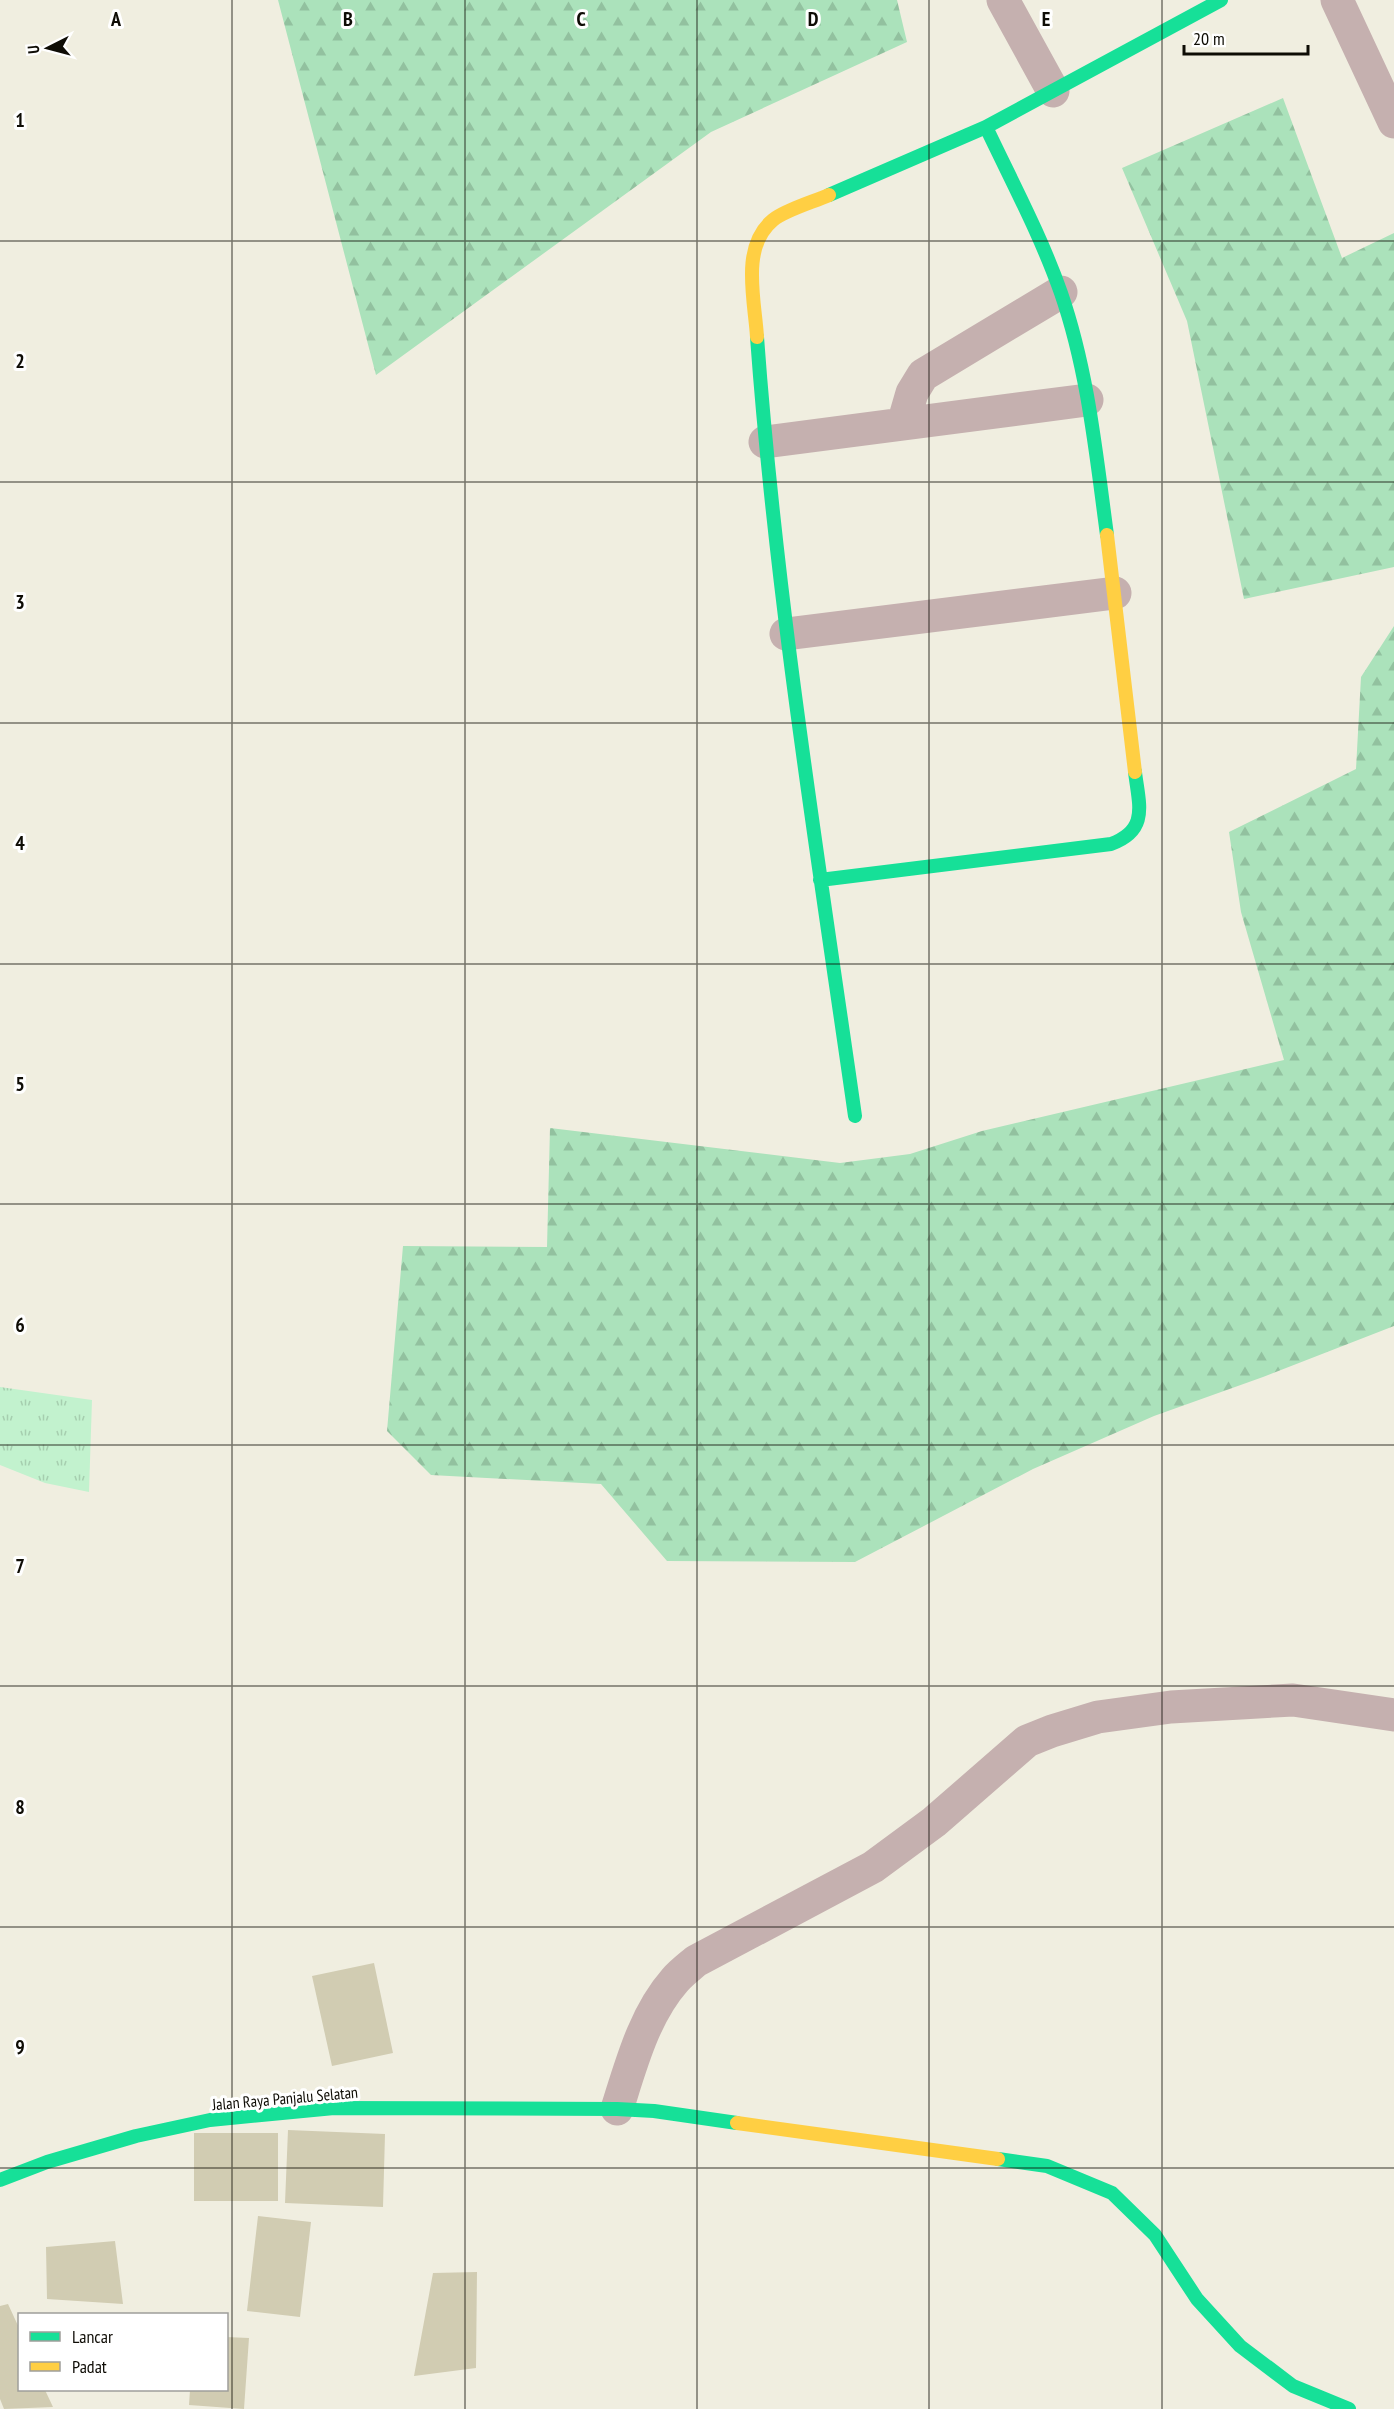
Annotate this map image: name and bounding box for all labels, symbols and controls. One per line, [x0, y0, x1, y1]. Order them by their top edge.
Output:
text: A [110, 6, 122, 32]
text: B [343, 6, 353, 32]
text: C [576, 6, 586, 32]
text: D [808, 6, 819, 32]
text: E [1042, 6, 1050, 32]
north arrow [18, 18, 78, 78]
scale bar [1184, 18, 1308, 56]
text: 20 m [1193, 27, 1225, 50]
text: U [23, 44, 43, 55]
text: 1 [15, 107, 25, 133]
text: 2 [15, 348, 25, 374]
text: 3 [15, 589, 25, 615]
text: 4 [15, 830, 25, 856]
text: 5 [15, 1071, 25, 1097]
text: 6 [15, 1312, 25, 1338]
text: 7 [15, 1553, 25, 1579]
text: 8 [15, 1794, 25, 1820]
text: 9 [15, 2034, 25, 2060]
street label: Jalan Raya Panjalu Selatan [210, 2082, 359, 2114]
legend [18, 2313, 228, 2391]
text: Lancar [72, 2325, 113, 2348]
text: Padat [72, 2355, 107, 2378]

